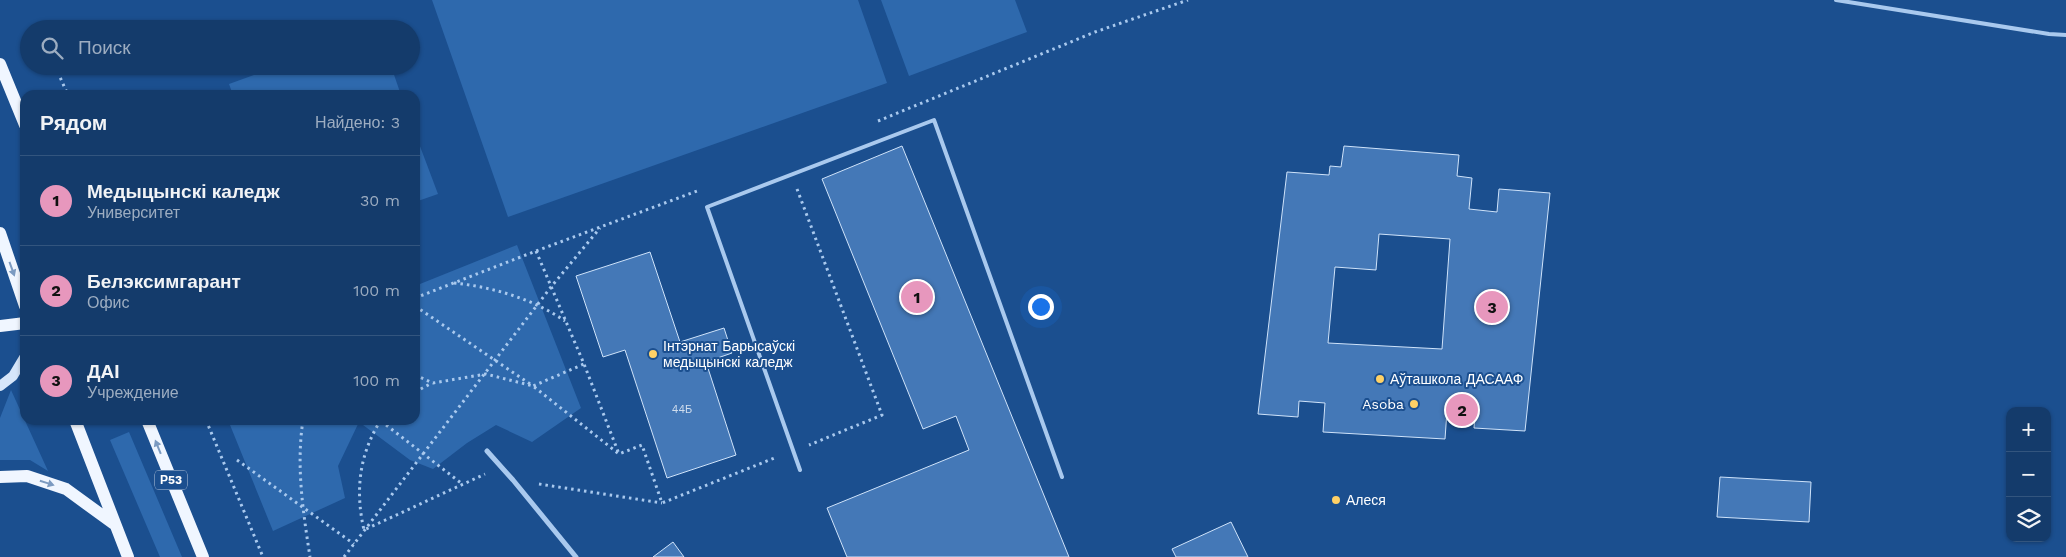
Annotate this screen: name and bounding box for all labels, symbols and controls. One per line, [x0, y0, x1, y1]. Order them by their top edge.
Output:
search box [20, 20, 420, 75]
icon: search [38, 34, 66, 62]
text: Поиск [78, 36, 131, 59]
text: Рядом [40, 110, 107, 135]
text: Найдено: 3 [315, 113, 400, 132]
text: Медыцынскі каледж [87, 180, 280, 203]
text: 1 [53, 191, 59, 210]
text: 30 m [360, 191, 400, 210]
text: Университет [87, 203, 180, 222]
one-way arrow [9, 262, 16, 277]
text: Белэксимгарант [87, 270, 241, 293]
pin: 1 [901, 278, 933, 316]
text: 2 [51, 281, 61, 300]
text: 100 m [353, 281, 400, 300]
pin: 3 [1476, 288, 1508, 326]
text: Офис [87, 293, 130, 312]
your location [1028, 294, 1054, 320]
place label: Інтэрнат Барысаўскі медыцынскі каледж [663, 338, 795, 370]
marker: Інтэрнат Барысаўскі медыцынскі каледж [647, 348, 659, 360]
text: ДАІ [87, 360, 120, 383]
text: 3 [51, 371, 61, 390]
text: 100 m [353, 371, 400, 390]
place label: Аўташкола ДАСААФ [1390, 371, 1523, 387]
marker: Аўташкола ДАСААФ [1374, 373, 1386, 385]
text: Учреждение [87, 383, 179, 402]
pin: 2 [1446, 391, 1478, 429]
place label: Asoba [1362, 396, 1404, 412]
marker: Asoba [1408, 398, 1420, 410]
house number: 44Б [672, 403, 692, 416]
map controls [2006, 407, 2051, 542]
button: + [2006, 407, 2051, 452]
one-way arrow [154, 439, 162, 454]
button: − [2006, 452, 2051, 497]
road number: Р53 [155, 470, 187, 490]
one-way arrow [40, 479, 55, 487]
place label: Алеся [1346, 492, 1386, 508]
marker: Алеся [1330, 494, 1342, 506]
button: layers [2006, 497, 2051, 542]

